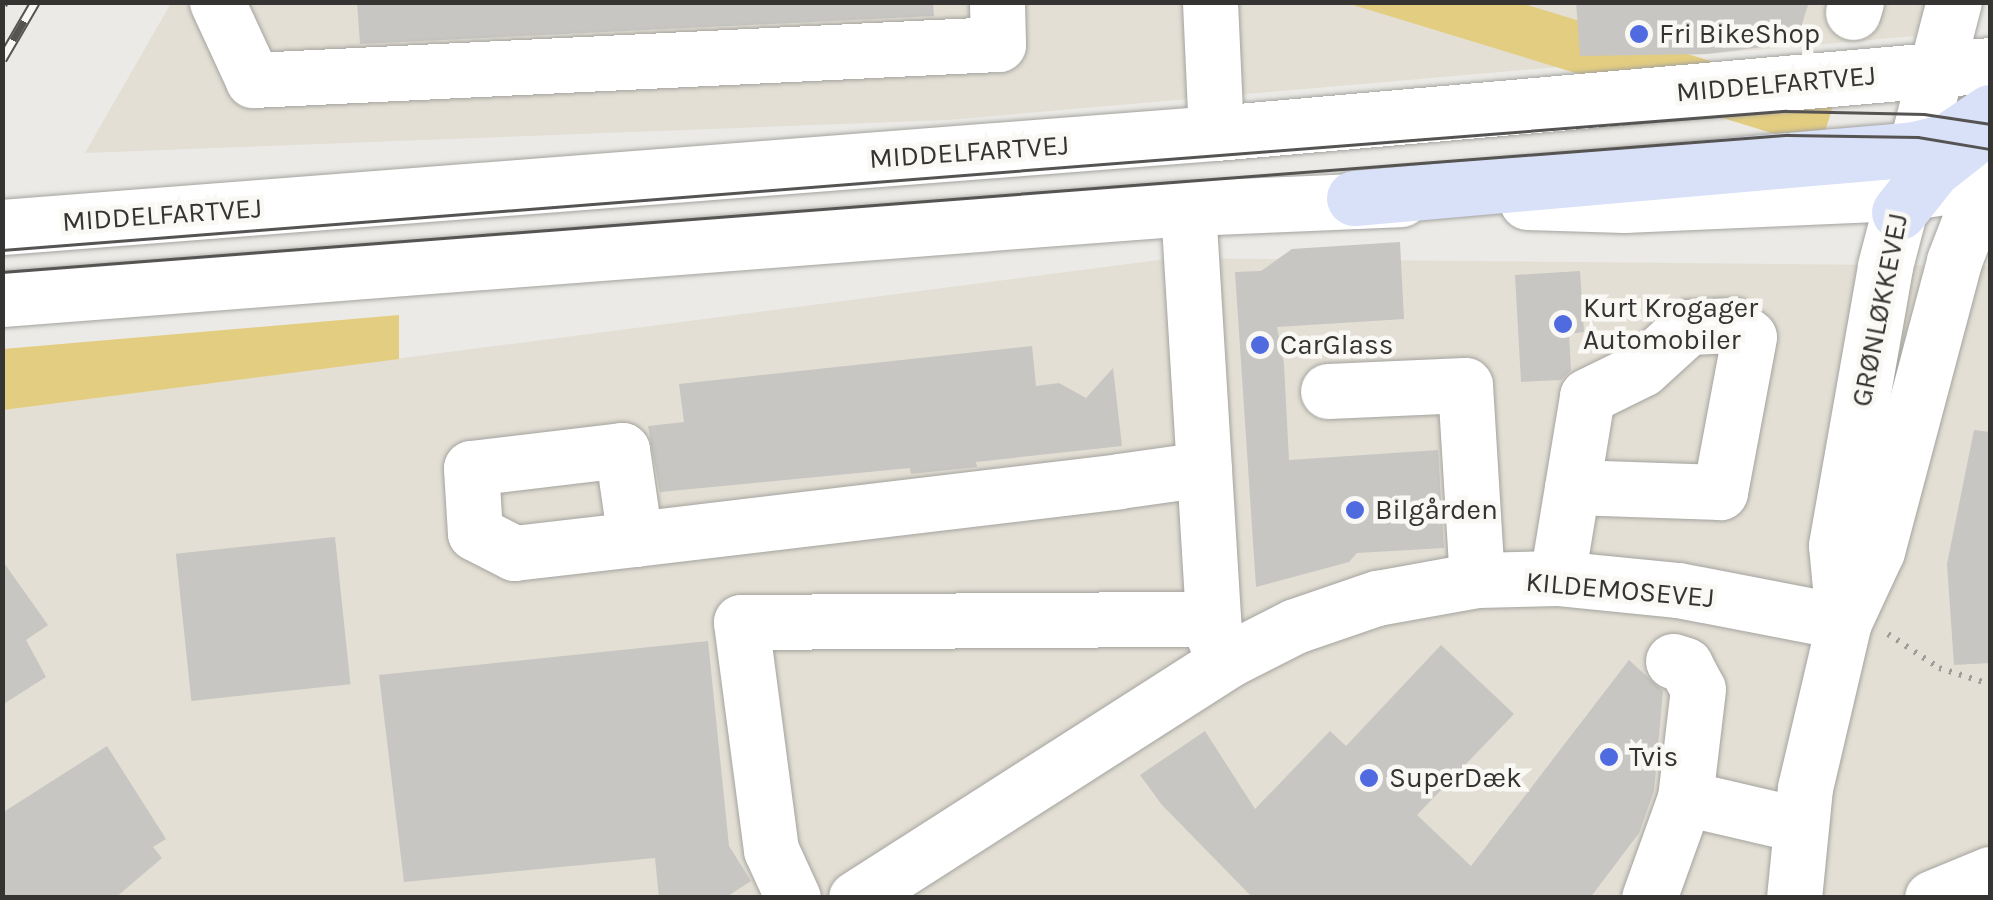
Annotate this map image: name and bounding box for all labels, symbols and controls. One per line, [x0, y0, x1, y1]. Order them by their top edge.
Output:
place label: Fri BikeShop [1659, 17, 1820, 51]
marker: Fri BikeShop [1628, 23, 1650, 45]
street label: MIDDELFARTVEJ [1675, 59, 1877, 109]
street label: MIDDELFARTVEJ [868, 128, 1070, 176]
street label: MIDDELFARTVEJ [61, 191, 263, 239]
street label: GRØNLØKKEVEJ [1845, 211, 1915, 409]
place label: Kurt Krogager Automobiler [1583, 291, 1758, 357]
marker: Kurt Krogager Automobiler [1552, 313, 1574, 335]
place label: CarGlass [1280, 328, 1393, 362]
marker: CarGlass [1249, 334, 1271, 356]
place label: Bilgården [1375, 493, 1498, 527]
marker: Bilgården [1344, 499, 1366, 521]
street label: KILDEMOSEVEJ [1524, 565, 1716, 615]
place label: Tvis [1629, 740, 1678, 774]
marker: Tvis [1598, 746, 1620, 768]
place label: SuperDæk [1389, 761, 1522, 795]
marker: SuperDæk [1358, 767, 1380, 789]

